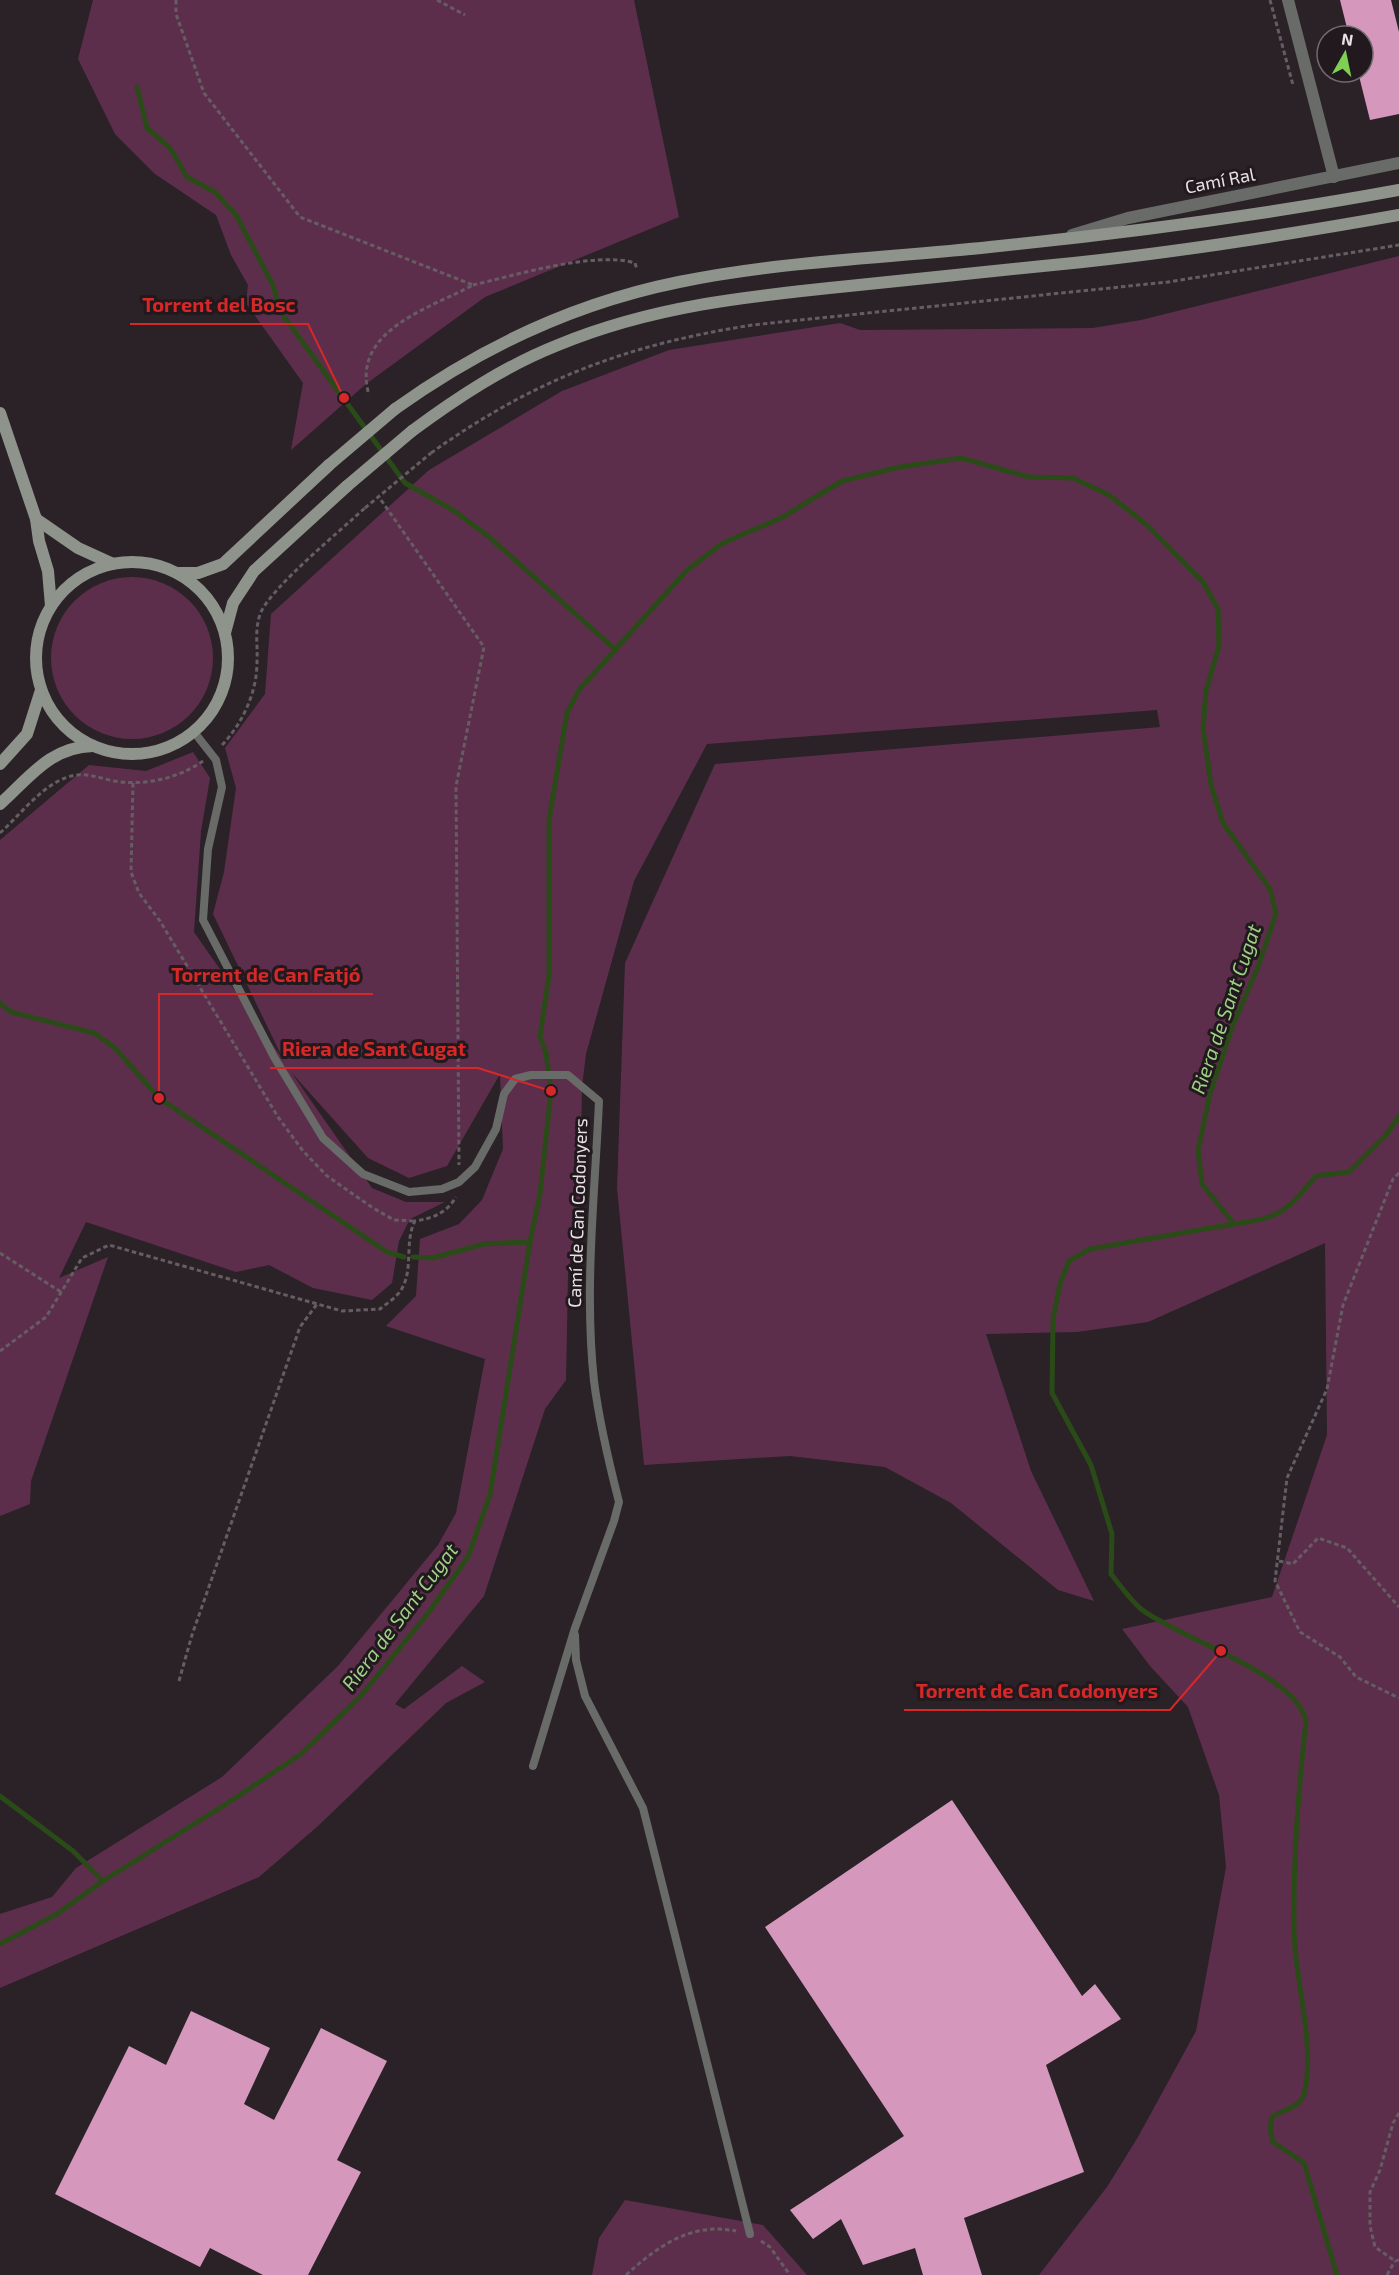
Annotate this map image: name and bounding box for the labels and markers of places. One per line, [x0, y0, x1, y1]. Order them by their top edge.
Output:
callout: Torrent del Bosc [130, 286, 308, 324]
callout: Torrent de Can Fatjó [159, 956, 373, 994]
callout: Riera de Sant Cugat [270, 1030, 478, 1068]
callout: Torrent de Can Codonyers [904, 1672, 1170, 1710]

